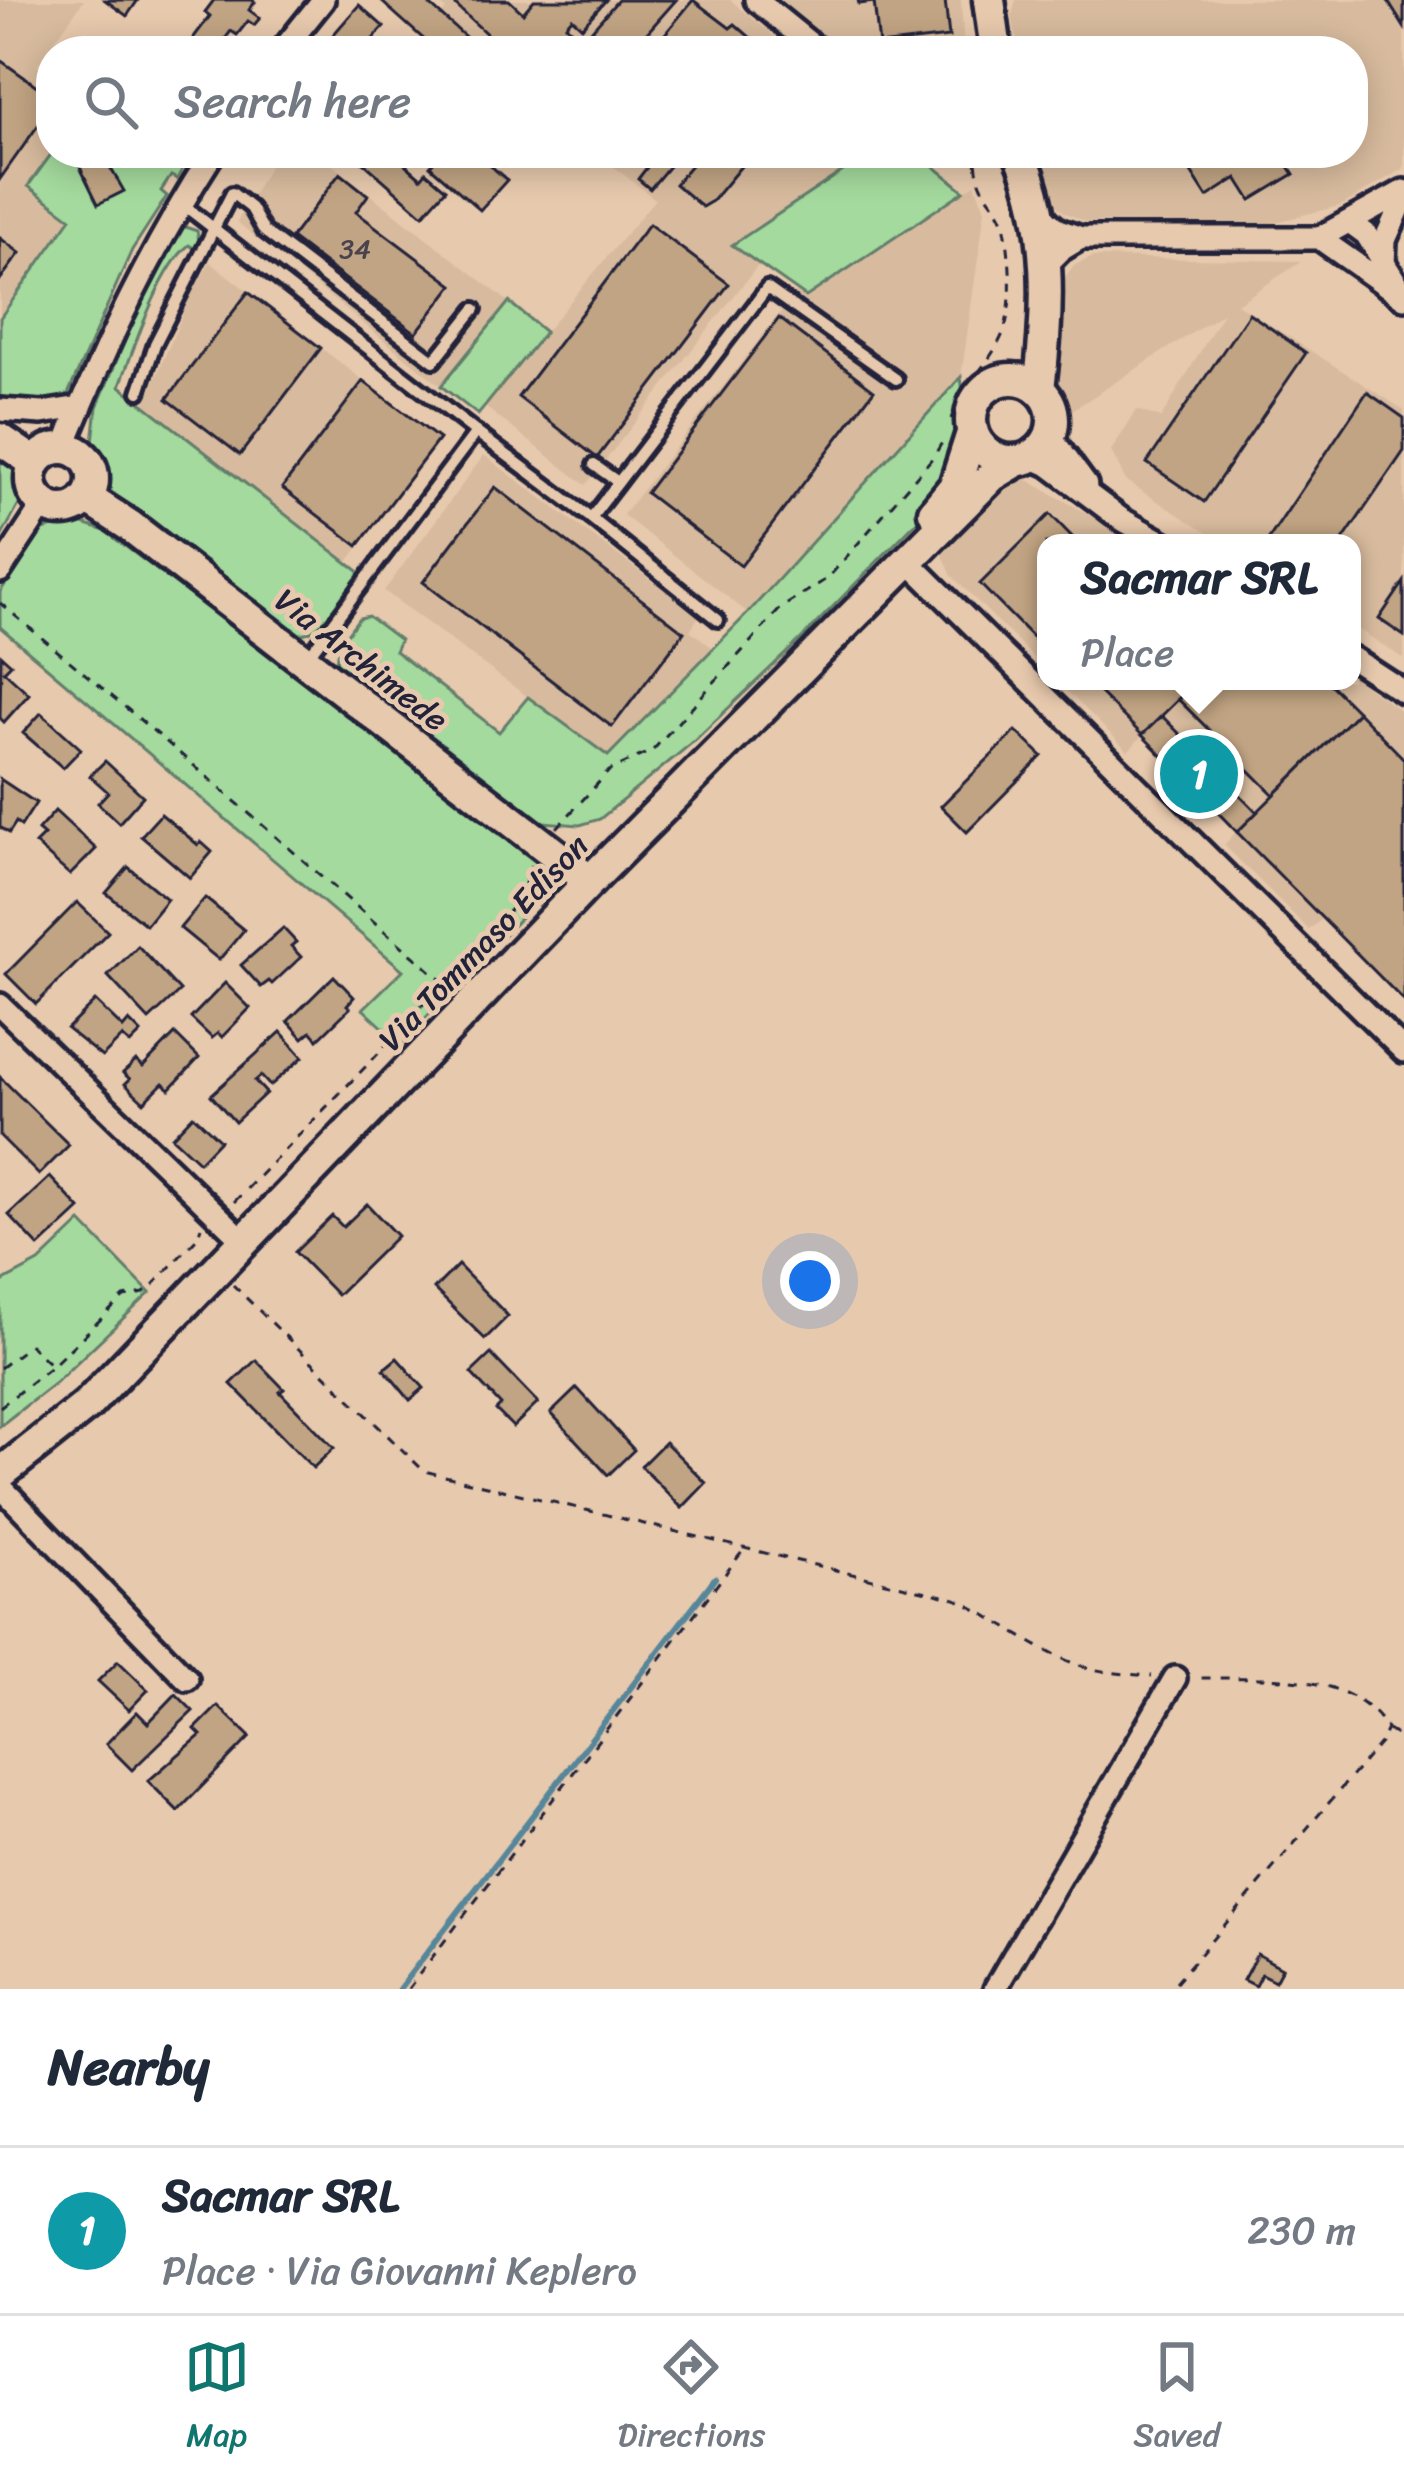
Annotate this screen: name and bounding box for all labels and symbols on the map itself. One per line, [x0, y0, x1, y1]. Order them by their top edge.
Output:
house number: 34 [339, 225, 371, 273]
street label: Via Archimede [261, 573, 461, 747]
pin: 1 [1160, 729, 1238, 819]
street label: Via Tommaso Edison [364, 820, 604, 1066]
your location [780, 1251, 840, 1311]

